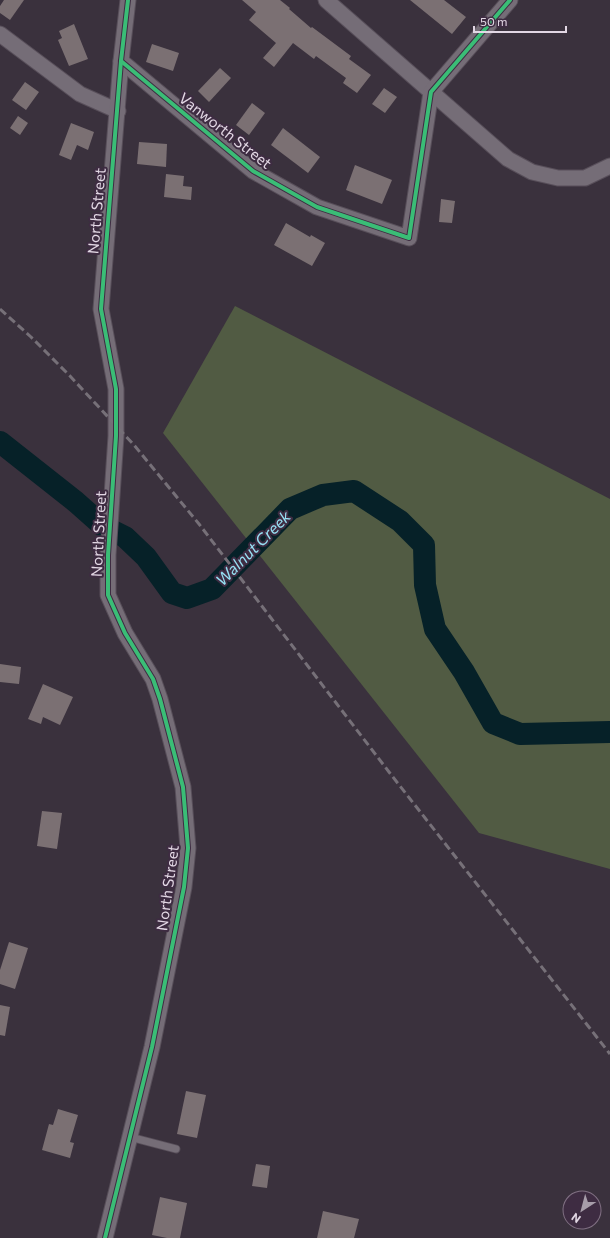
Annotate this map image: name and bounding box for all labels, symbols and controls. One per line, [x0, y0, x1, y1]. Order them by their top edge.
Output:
scale bar [474, 8, 566, 34]
text: 50 m [480, 14, 508, 28]
street label: Vanworth Street [176, 88, 275, 172]
street label: North Street [83, 167, 109, 255]
street label: North Street [87, 490, 109, 578]
water label: Walnut Creek [211, 506, 294, 589]
street label: North Street [152, 844, 182, 932]
north arrow [562, 1190, 602, 1230]
text: N [569, 1211, 583, 1226]

